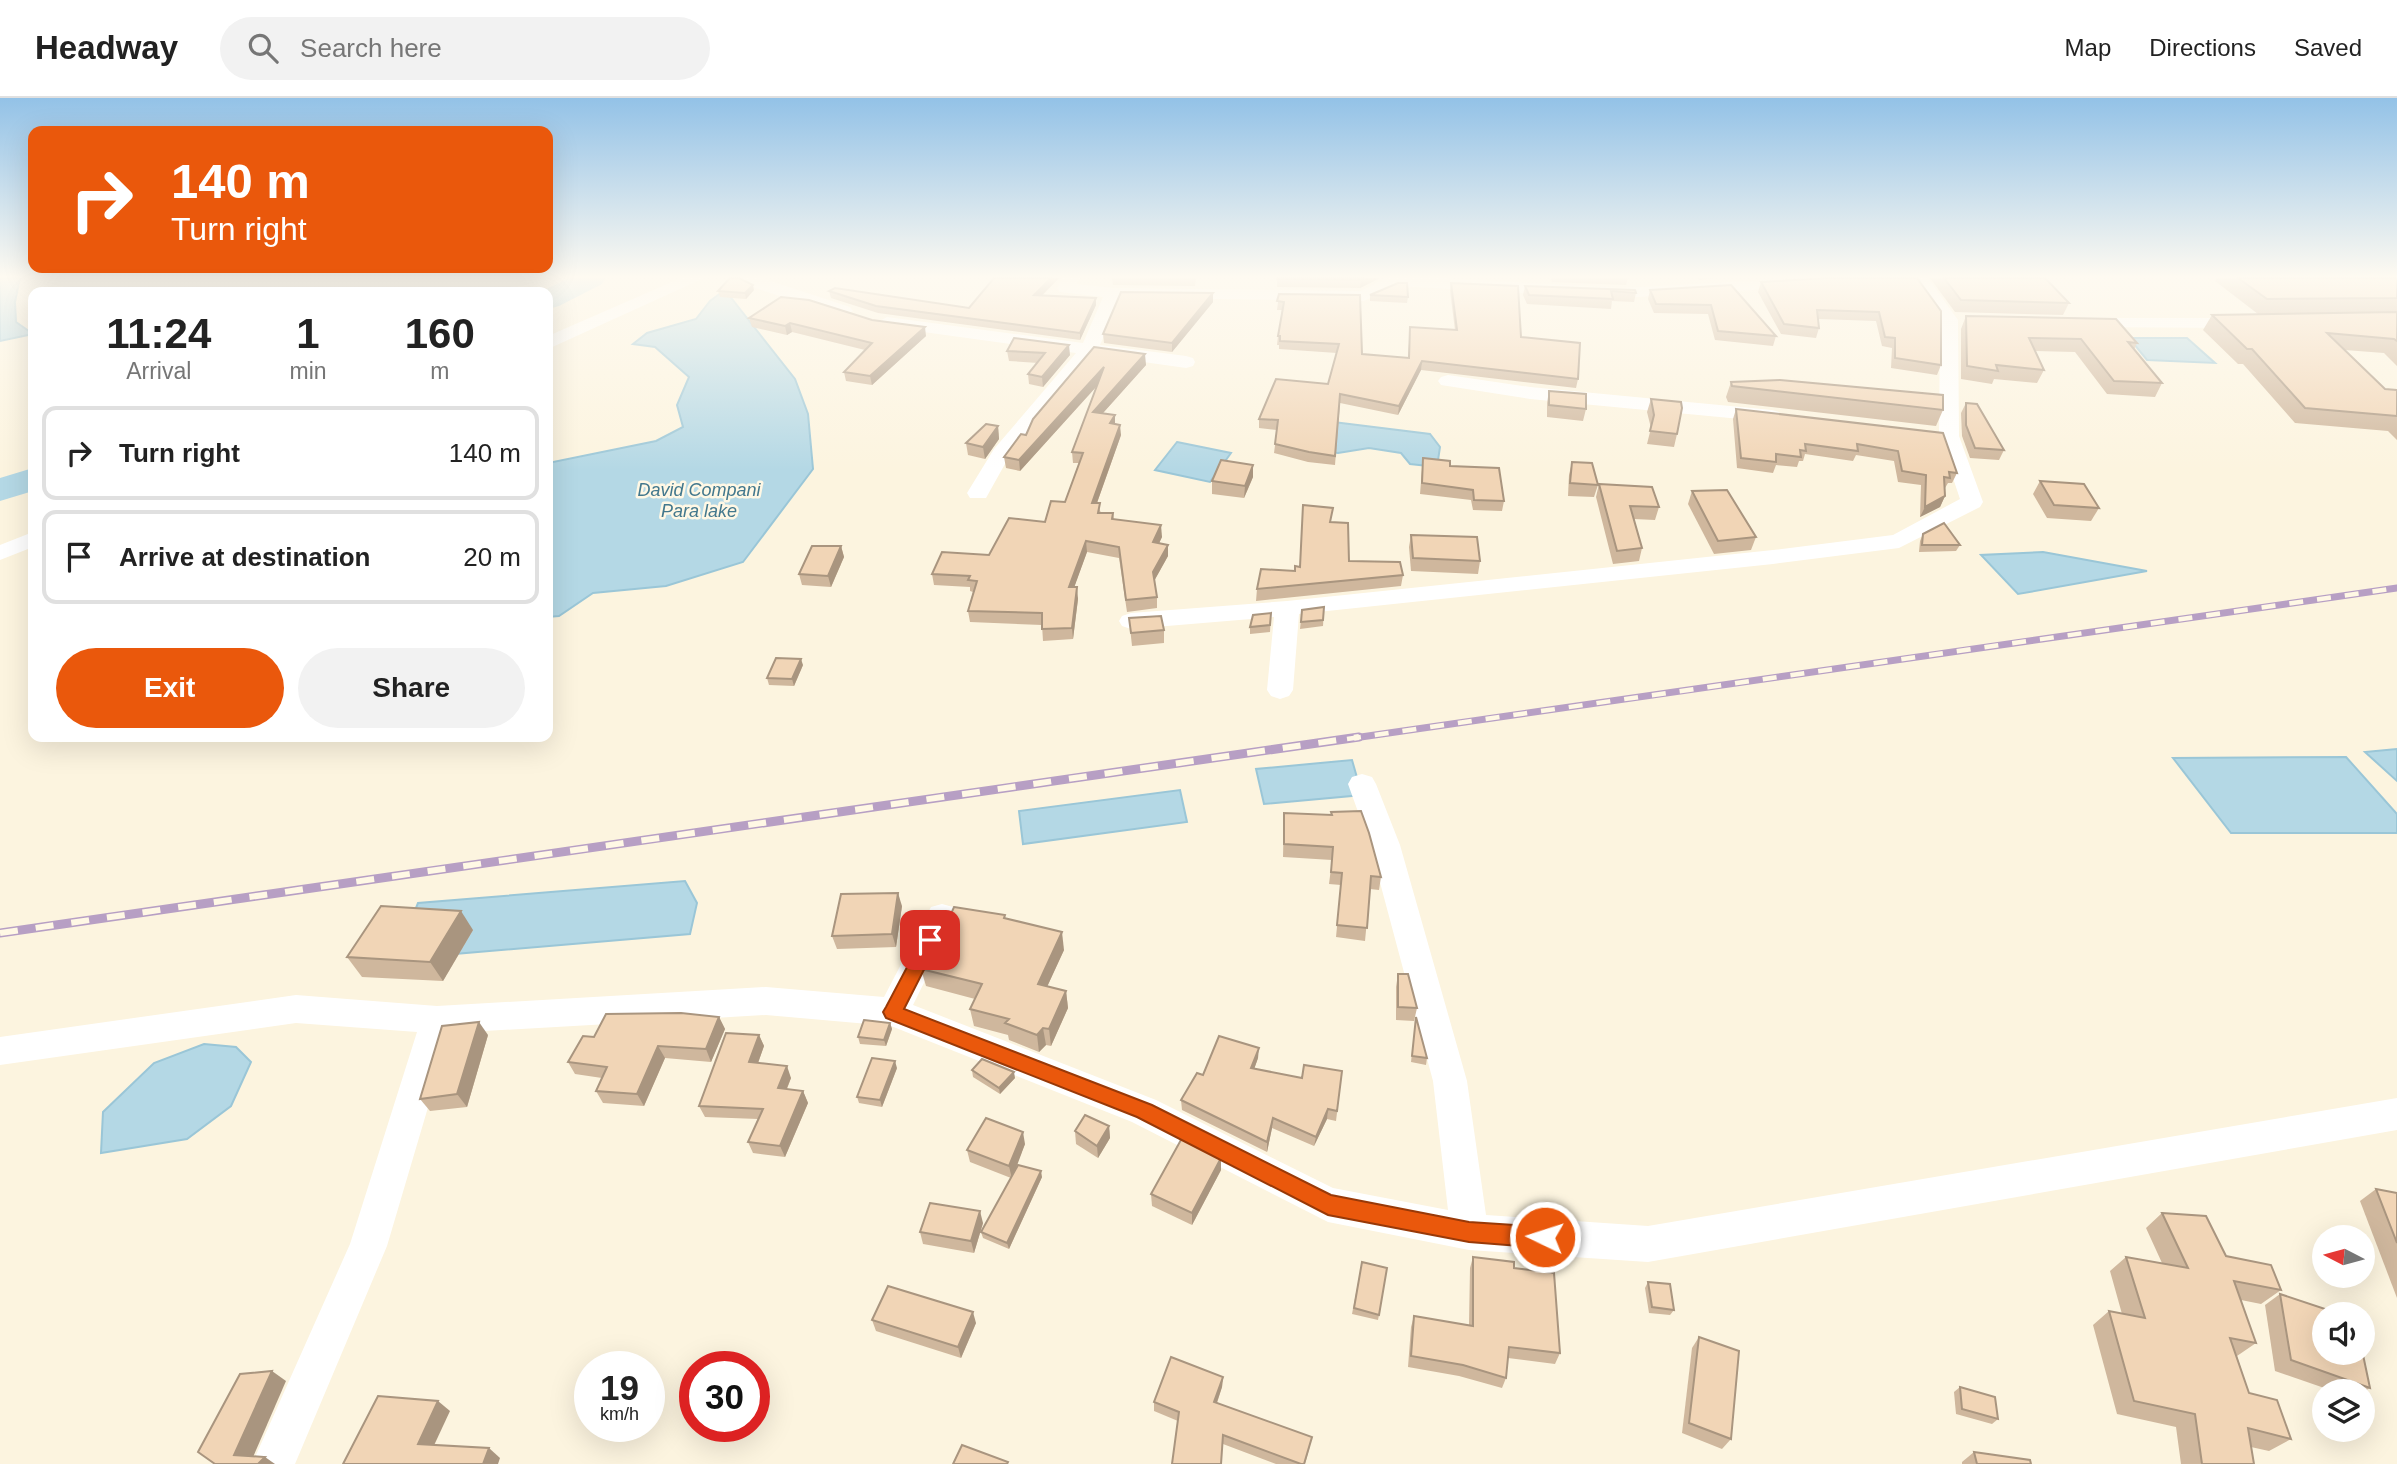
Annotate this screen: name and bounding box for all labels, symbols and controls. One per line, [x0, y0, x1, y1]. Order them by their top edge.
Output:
search box [220, 17, 710, 80]
text: Headway [35, 29, 178, 66]
icon: search [244, 29, 282, 67]
text: Search here [300, 33, 442, 63]
text: Map [2065, 34, 2111, 61]
text: Directions [2149, 34, 2256, 61]
text: Saved [2294, 34, 2362, 61]
icon: right [56, 154, 147, 245]
text: 140 m [171, 154, 310, 208]
text: Turn right [171, 211, 307, 247]
text: 11:24 [106, 310, 211, 357]
text: 1 [296, 310, 320, 357]
text: 160 [405, 310, 475, 357]
text: Arrival [126, 358, 191, 384]
text: min [289, 358, 327, 384]
text: m [430, 358, 449, 384]
icon: right [60, 434, 98, 472]
text: Turn right [119, 438, 240, 468]
text: 140 m [449, 438, 521, 468]
water label: David Compani Para lake [637, 480, 762, 521]
icon: arrive [60, 538, 98, 576]
text: Arrive at destination [119, 542, 370, 572]
text: 20 m [463, 542, 521, 572]
button: Exit [56, 648, 284, 728]
button: Share [298, 648, 525, 728]
pin [900, 910, 960, 970]
icon: arrive [911, 921, 949, 959]
position arrow [1508, 1200, 1582, 1274]
north arrow [2312, 1225, 2375, 1288]
map controls [2312, 1225, 2375, 1442]
button: sound [2312, 1302, 2375, 1365]
speed limit sign: 30 [679, 1351, 770, 1442]
text: 19 [600, 1368, 639, 1407]
button: layers [2312, 1379, 2375, 1442]
text: km/h [600, 1404, 639, 1424]

